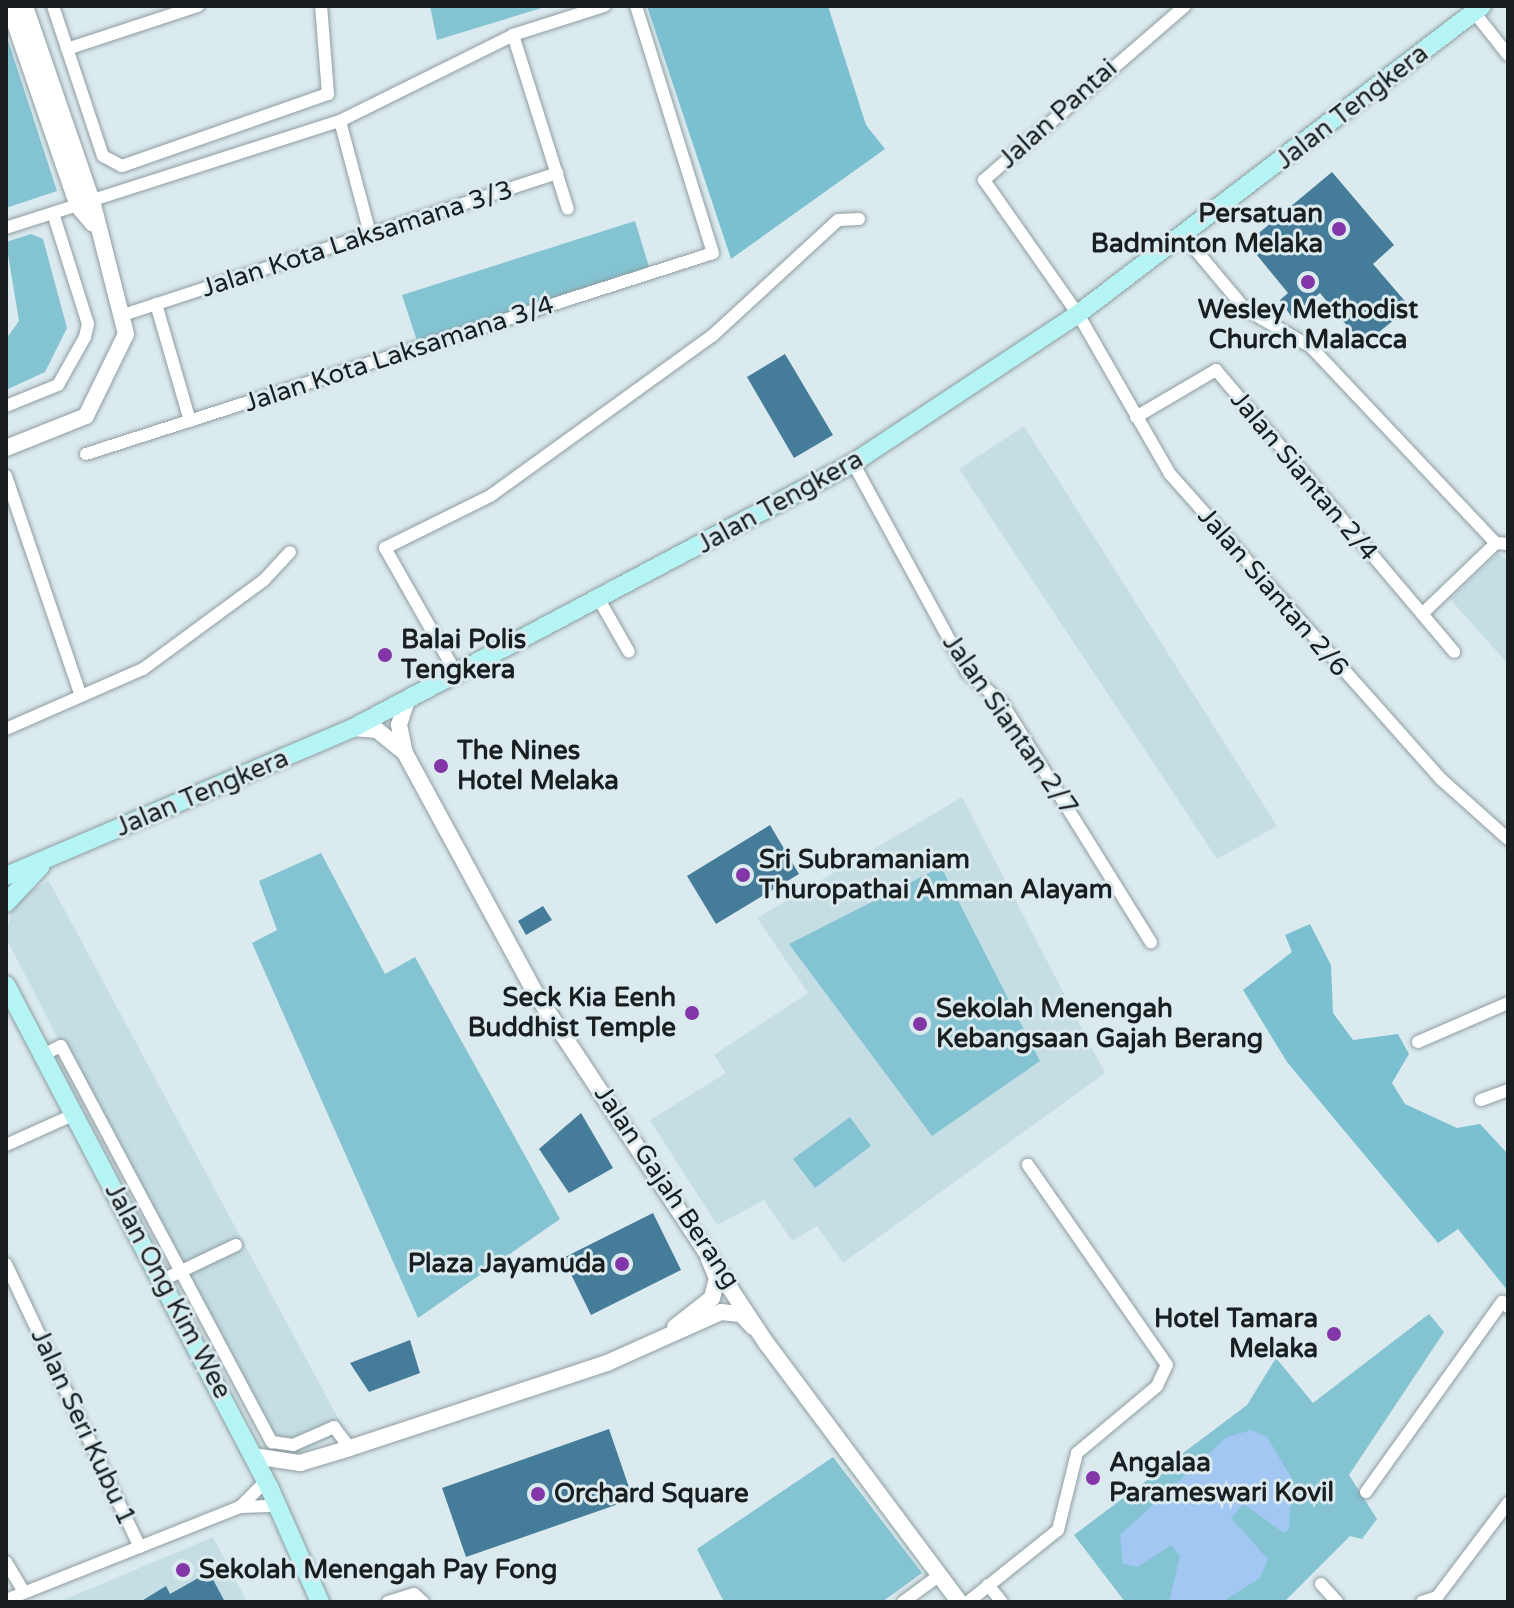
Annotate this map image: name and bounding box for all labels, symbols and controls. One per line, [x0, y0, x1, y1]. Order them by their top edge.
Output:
street label: Jalan Tengkera [1270, 38, 1434, 176]
street label: Jalan Pantai [992, 53, 1124, 175]
street label: Jalan Kota Laksamana 3/3 [197, 174, 517, 304]
place label: Persatuan Badminton Melaka [1091, 198, 1323, 260]
marker: Persatuan Badminton Melaka [1330, 220, 1348, 238]
marker: Wesley Methodist Church Malacca [1299, 273, 1317, 291]
street label: Jalan Kota Laksamana 3/4 [240, 289, 558, 419]
place label: Wesley Methodist Church Malacca [1198, 294, 1418, 356]
street label: Jalan Siantan 2/4 [1224, 385, 1384, 567]
street label: Jalan Tengkera [692, 444, 868, 560]
street label: Jalan Siantan 2/6 [1191, 501, 1355, 683]
place label: Balai Polis Tengkera [401, 624, 526, 686]
street label: Jalan Siantan 2/7 [936, 628, 1084, 822]
marker: Balai Polis Tengkera [376, 646, 394, 664]
place label: The Nines Hotel Melaka [457, 735, 619, 796]
street label: Jalan Tengkera [111, 743, 293, 843]
marker: The Nines Hotel Melaka [432, 757, 450, 775]
place label: Sri Subramaniam Thuropathai Amman Alayam [759, 844, 1112, 906]
marker: Sri Subramaniam Thuropathai Amman Alayam [734, 866, 752, 884]
place label: Seck Kia Eenh Buddhist Temple [468, 982, 676, 1044]
place label: Sekolah Menengah Kebangsaan Gajah Berang [936, 993, 1263, 1054]
marker: Seck Kia Eenh Buddhist Temple [683, 1004, 701, 1022]
marker: Sekolah Menengah Kebangsaan Gajah Berang [911, 1015, 929, 1033]
street label: Jalan Gajah Berang [588, 1080, 746, 1294]
street label: Jalan Ong Kim Wee [98, 1178, 238, 1404]
place label: Plaza Jayamuda [408, 1248, 606, 1280]
marker: Plaza Jayamuda [613, 1255, 631, 1273]
place label: Hotel Tamara Melaka [1154, 1303, 1318, 1364]
street label: Jalan Seri Kubu 1 [24, 1324, 142, 1530]
marker: Hotel Tamara Melaka [1325, 1325, 1343, 1343]
place label: Angalaa Parameswari Kovil [1109, 1447, 1334, 1508]
marker: Angalaa Parameswari Kovil [1084, 1469, 1102, 1487]
place label: Orchard Square [554, 1478, 749, 1510]
marker: Orchard Square [529, 1485, 547, 1503]
place label: Sekolah Menengah Pay Fong [199, 1554, 557, 1586]
marker: Sekolah Menengah Pay Fong [174, 1561, 192, 1579]

